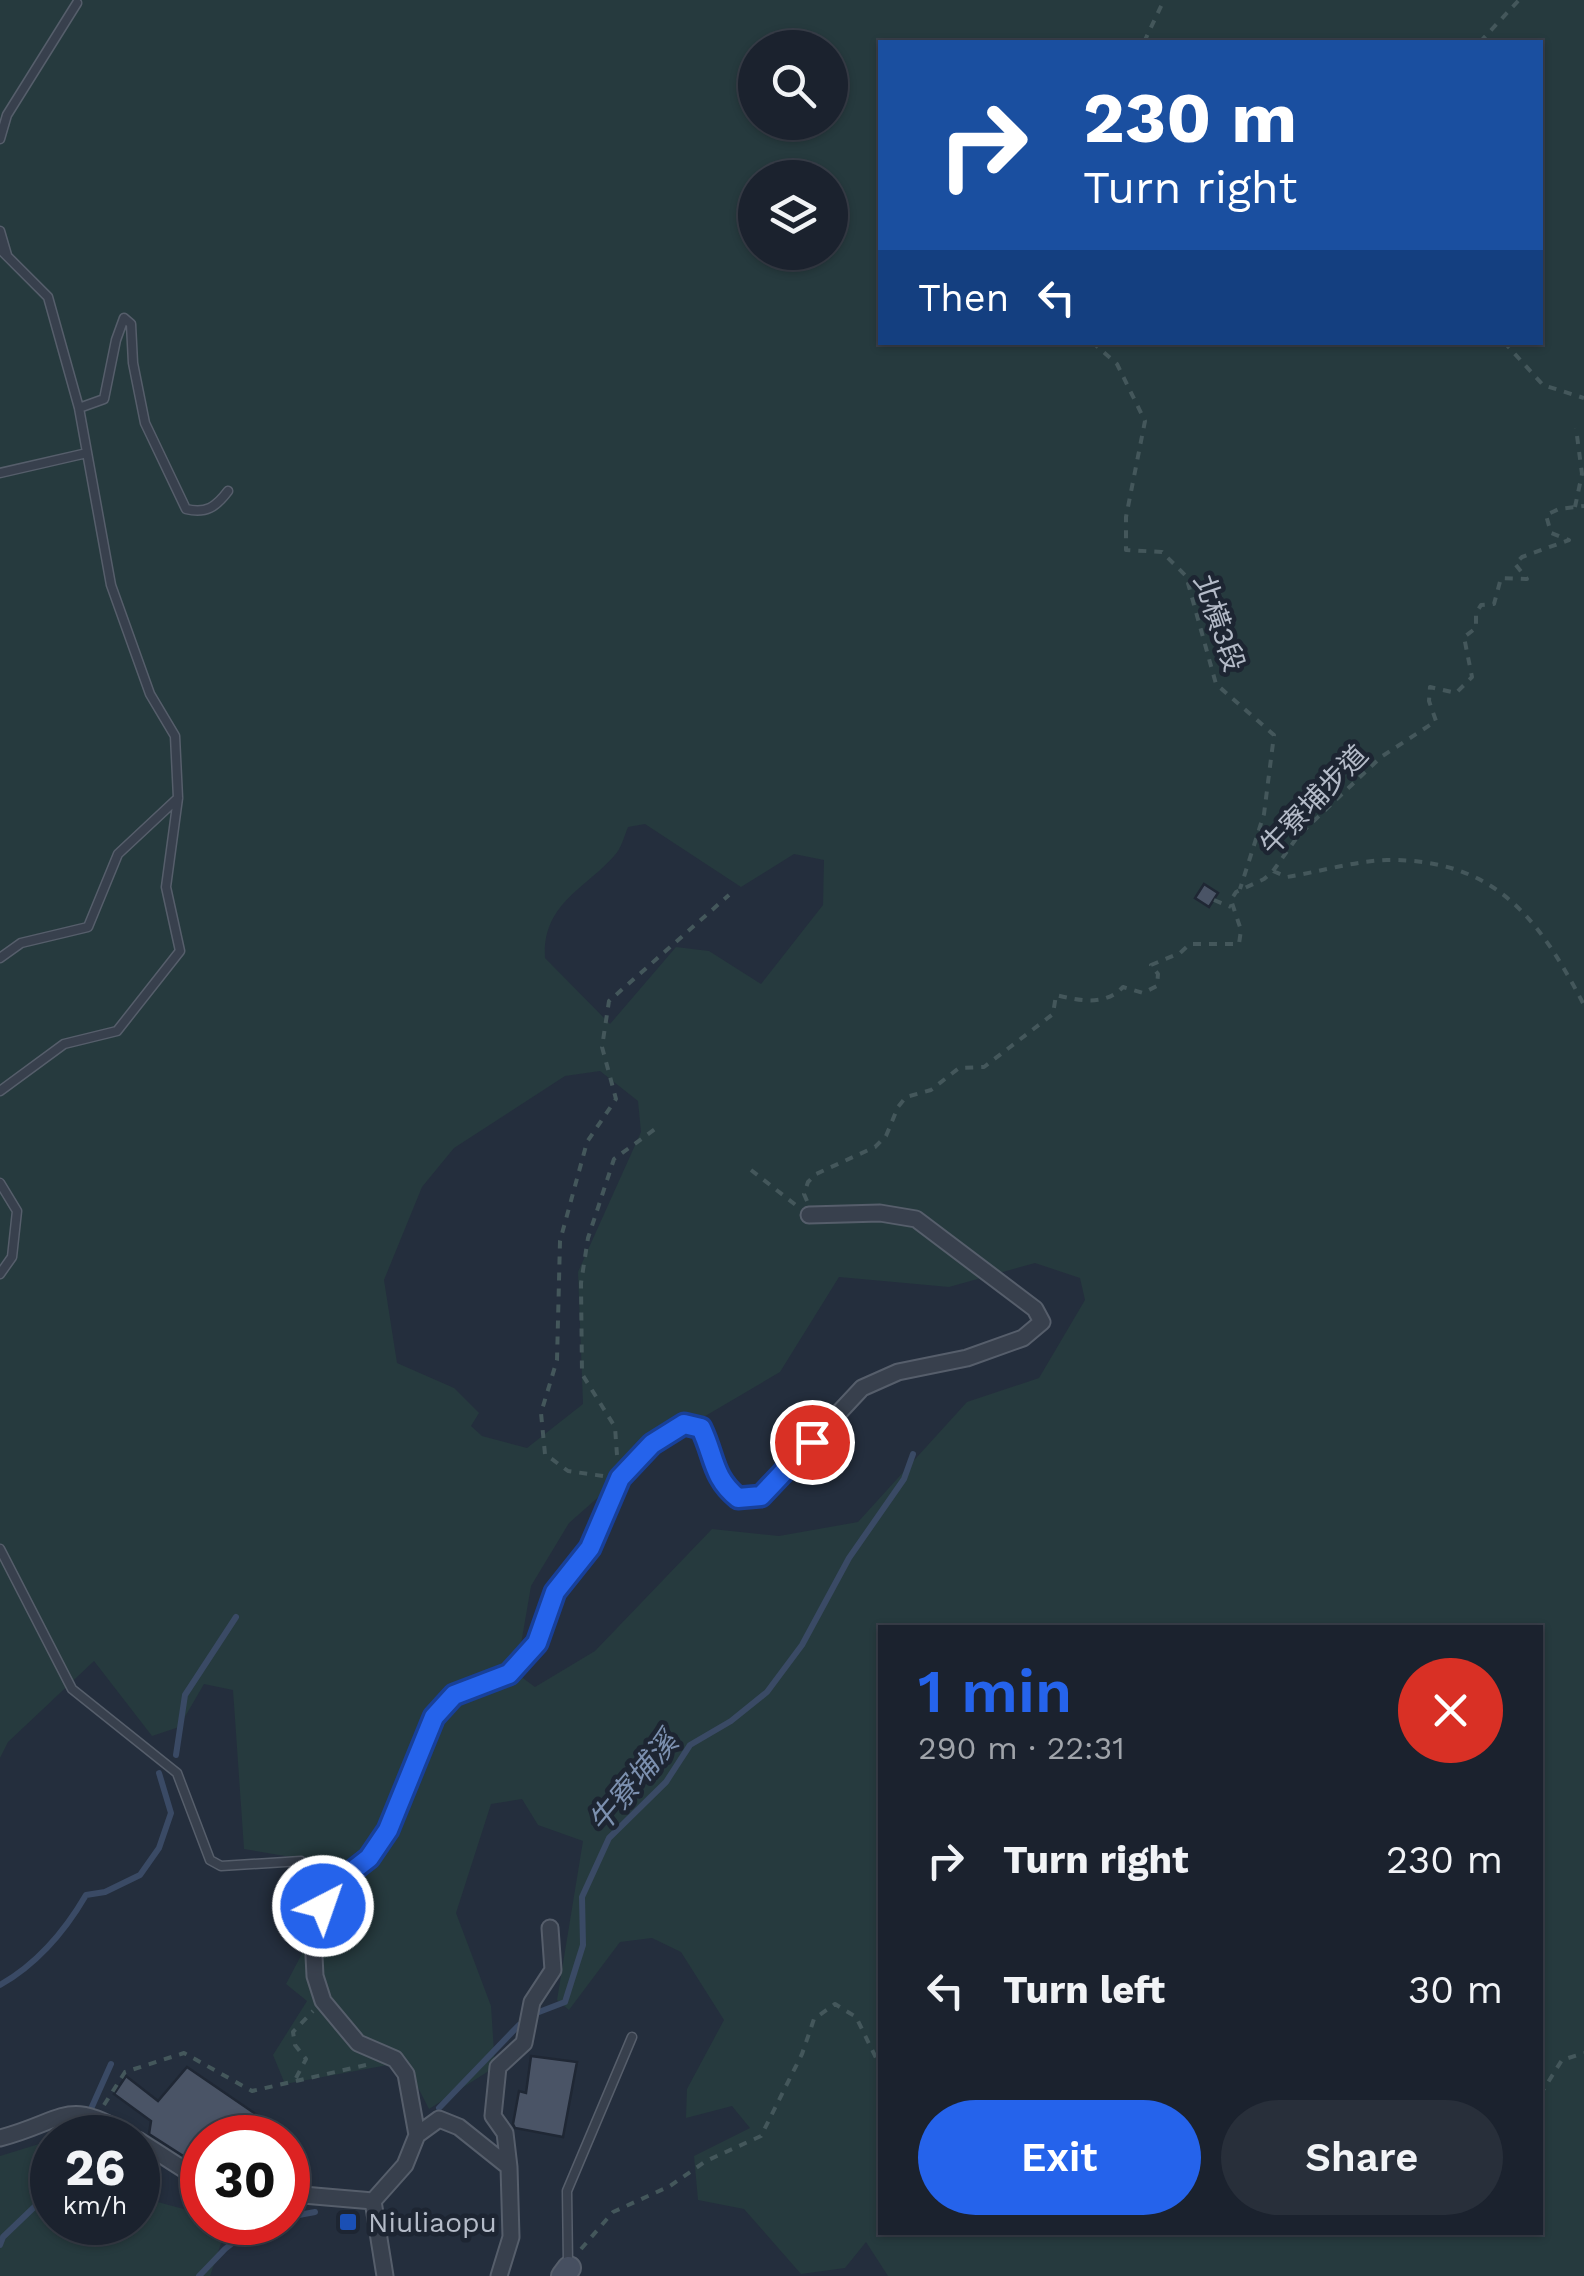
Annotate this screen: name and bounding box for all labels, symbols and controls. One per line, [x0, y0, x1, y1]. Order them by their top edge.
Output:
map controls [738, 30, 848, 270]
button: search [738, 30, 848, 140]
text: 230 m [1083, 77, 1297, 159]
icon: right [918, 80, 1048, 210]
button: layers [738, 160, 848, 270]
text: Turn right [1083, 161, 1297, 214]
icon: left [1029, 270, 1084, 325]
text: Then [918, 276, 1009, 320]
street label: 北橫3段 [1187, 570, 1251, 676]
street label: 牛寮埔步道 [1253, 738, 1375, 862]
pin [770, 1400, 855, 1485]
icon: arrive [785, 1415, 840, 1470]
text: 1 min [918, 1656, 1072, 1727]
button: close [1398, 1658, 1503, 1763]
water label: 牛寮埔溪 [581, 1722, 688, 1839]
text: 290 m · 22:31 [918, 1729, 1125, 1767]
icon: right [918, 1833, 973, 1888]
text: Turn right [1003, 1838, 1189, 1882]
text: 230 m [1386, 1838, 1503, 1882]
position arrow [271, 1854, 375, 1958]
icon: left [918, 1963, 973, 2018]
text: Turn left [1003, 1968, 1165, 2012]
text: 30 m [1408, 1968, 1503, 2012]
button: Exit [918, 2100, 1201, 2215]
button: Share [1221, 2100, 1503, 2215]
speed limit sign: 30 [180, 2115, 310, 2245]
text: 26 [65, 2138, 125, 2197]
text: km/h [63, 2191, 127, 2220]
place label: Niuliaopu [368, 2206, 497, 2239]
marker: Niuliaopu [337, 2211, 359, 2233]

